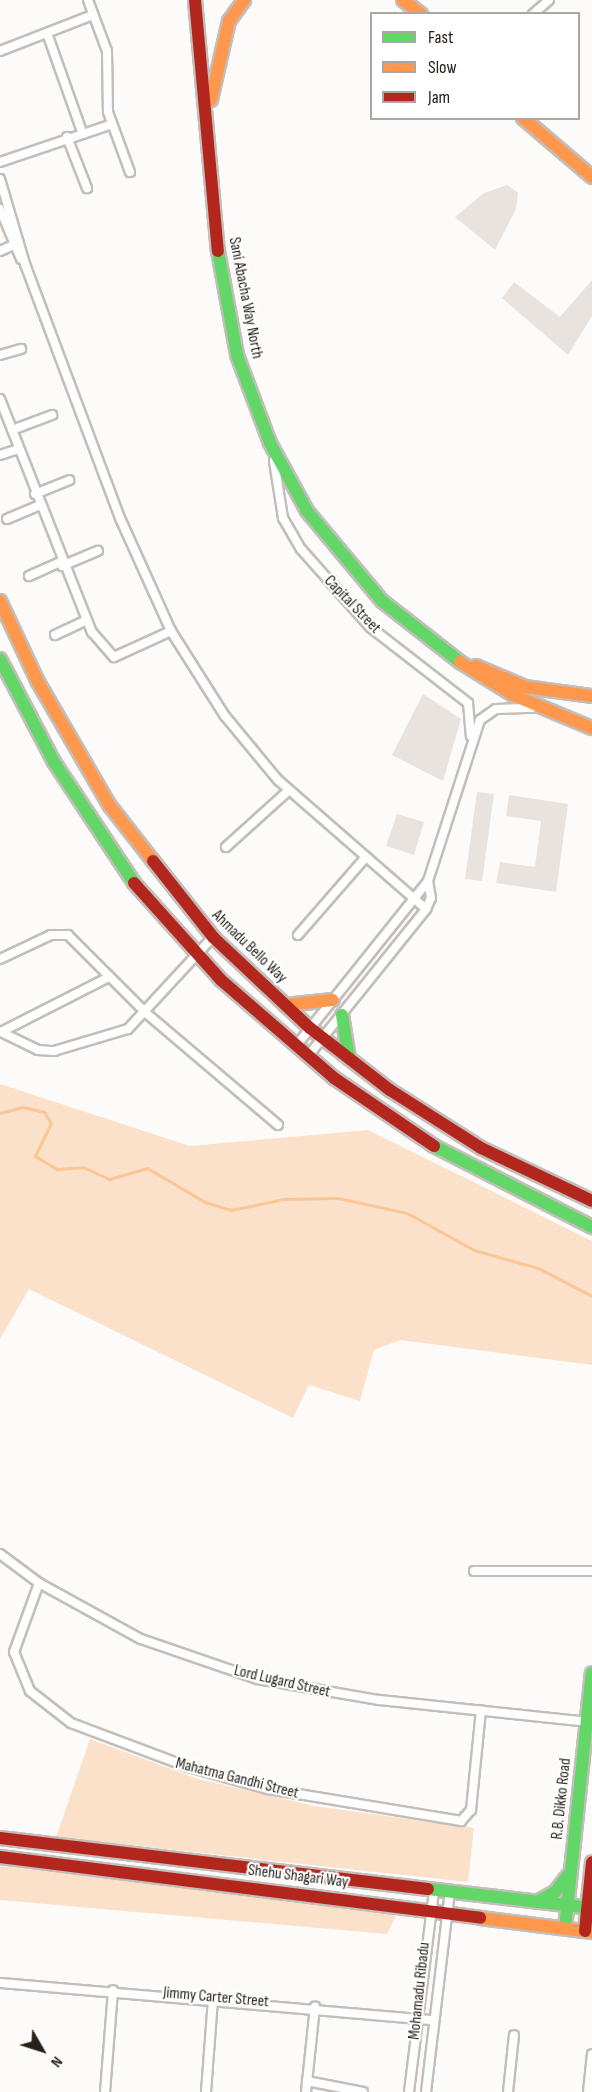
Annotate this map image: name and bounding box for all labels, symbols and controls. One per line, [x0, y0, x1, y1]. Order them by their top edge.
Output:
legend [370, 12, 580, 120]
text: Fast [428, 27, 453, 48]
text: Slow [428, 57, 457, 78]
text: Jam [428, 87, 450, 108]
street label: Sani Abacha Way North [224, 236, 266, 360]
street label: Capital Street [320, 572, 384, 638]
street label: Ahmadu Bello Way [207, 906, 291, 988]
street label: Lord Lugard Street [232, 1662, 332, 1702]
street label: Mahatma Gandhi Street [173, 1754, 301, 1804]
street label: R.B. Dikko Road [548, 1757, 576, 1841]
street label: Shehu Shagari Way [247, 1861, 349, 1893]
street label: Mohamadu Ribadu [405, 1941, 435, 2041]
street label: Jimmy Carter Street [162, 1984, 270, 2012]
north arrow [12, 2020, 72, 2080]
text: N [46, 2052, 66, 2071]

